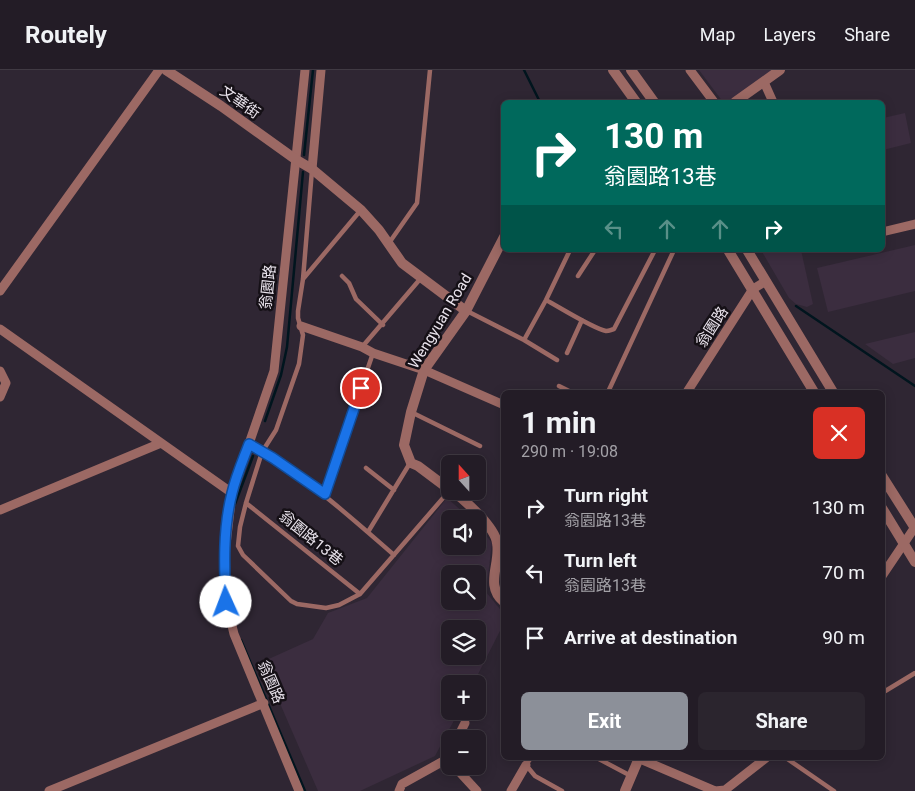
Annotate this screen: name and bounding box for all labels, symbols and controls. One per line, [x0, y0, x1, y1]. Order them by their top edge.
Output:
text: Routely [25, 21, 107, 49]
text: Map [700, 24, 735, 45]
text: Layers [763, 24, 816, 45]
text: Share [844, 24, 890, 45]
street label: 文華街 [216, 82, 264, 122]
text: 130 m [604, 116, 703, 157]
icon: right [521, 120, 586, 185]
text: 翁園路13巷 [604, 164, 717, 189]
icon: left [600, 215, 628, 243]
icon: ahead [653, 215, 681, 243]
icon: ahead [706, 215, 734, 243]
icon: right [759, 215, 787, 243]
street label: 翁園路 [257, 264, 279, 310]
street label: Wengyuan Road [405, 270, 475, 372]
street label: 翁園路 [692, 303, 732, 351]
pin [340, 367, 382, 409]
icon: arrive [347, 374, 375, 402]
text: 1 min [521, 405, 596, 440]
button: close [813, 407, 865, 459]
text: 290 m · 19:08 [521, 442, 618, 461]
north arrow [441, 455, 486, 500]
map controls [441, 455, 486, 775]
text: Turn right [564, 484, 648, 507]
icon: right [521, 494, 549, 522]
text: 130 m [812, 496, 865, 519]
street label: 翁園路13巷 [275, 507, 347, 569]
button: sound [441, 510, 486, 555]
text: 翁園路13巷 [564, 511, 646, 530]
text: Turn left [564, 549, 637, 572]
icon: left [521, 559, 549, 587]
text: 70 m [822, 561, 865, 584]
button: search [441, 565, 486, 610]
position arrow [199, 575, 251, 627]
text: 翁園路13巷 [564, 576, 646, 595]
button: layers [441, 620, 486, 665]
icon: arrive [521, 624, 549, 652]
text: Arrive at destination [564, 626, 737, 649]
text: 90 m [822, 626, 865, 649]
street label: 翁園路 [254, 658, 288, 706]
button: + [441, 675, 486, 720]
button: Exit [521, 692, 688, 750]
button: Share [698, 692, 865, 750]
button: − [441, 730, 486, 775]

